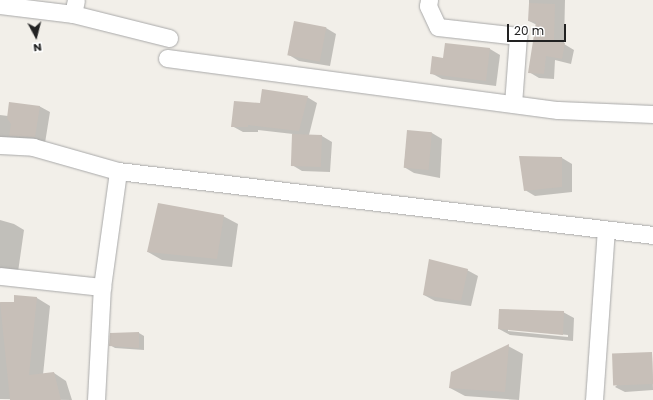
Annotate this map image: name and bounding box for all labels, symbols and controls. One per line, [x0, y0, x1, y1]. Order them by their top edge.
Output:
north arrow [16, 16, 56, 56]
scale bar [509, 16, 568, 42]
text: 20 m [514, 22, 544, 39]
text: N [32, 39, 43, 56]

